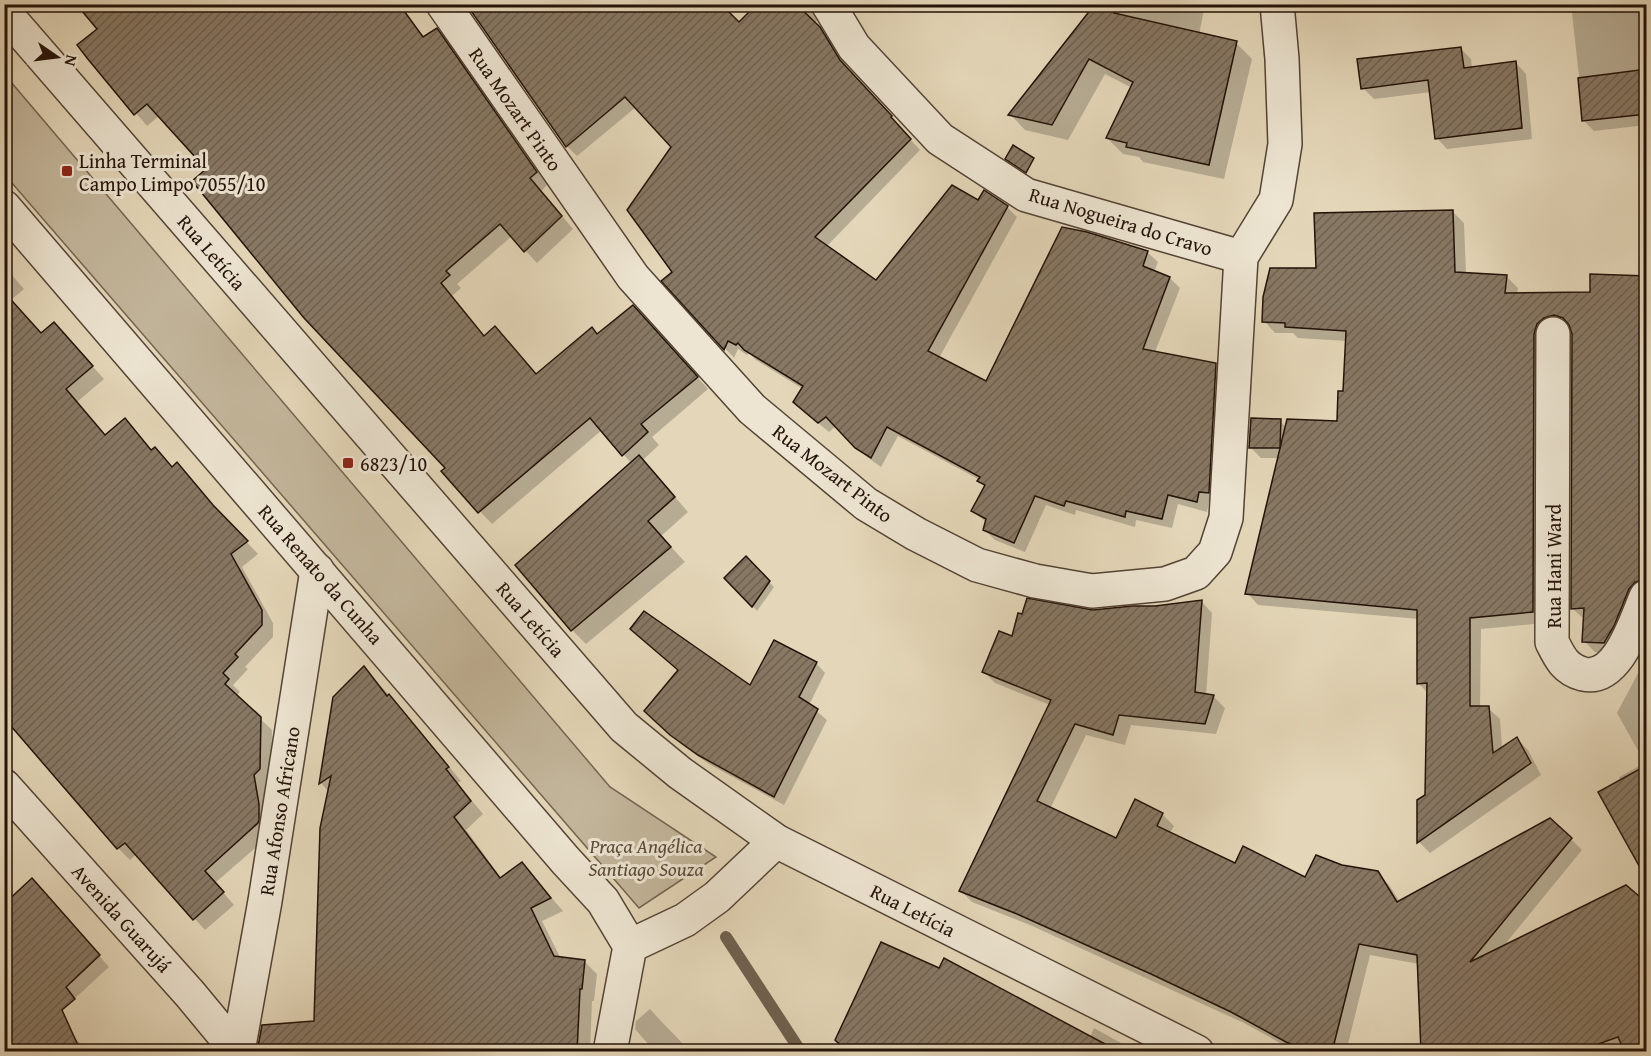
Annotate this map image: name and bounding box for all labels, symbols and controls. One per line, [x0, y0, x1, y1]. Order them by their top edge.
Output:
north arrow [27, 27, 87, 87]
street label: Rua Mozart Pinto [462, 41, 570, 177]
text: N [59, 53, 84, 69]
place label: Linha Terminal Campo Limpo 7055/10 [79, 146, 265, 198]
marker: Linha Terminal Campo Limpo 7055/10 [60, 164, 74, 178]
street label: Rua Nogueira do Cravo [1026, 179, 1216, 263]
street label: Rua Letícia [171, 208, 253, 297]
street label: Rua Mozart Pinto [767, 417, 899, 529]
place label: 6823/10 [360, 449, 427, 478]
marker: 6823/10 [341, 456, 355, 470]
street label: Rua Renato da Cunha [252, 497, 391, 651]
street label: Rua Hani Ward [1539, 503, 1568, 628]
street label: Rua Letícia [490, 575, 572, 664]
street label: Rua Afonso Africano [251, 724, 307, 898]
park label: Praça Angélica Santiago Souza [588, 831, 704, 883]
street label: Avenida Guarujá [65, 857, 179, 979]
street label: Rua Letícia [865, 876, 961, 944]

